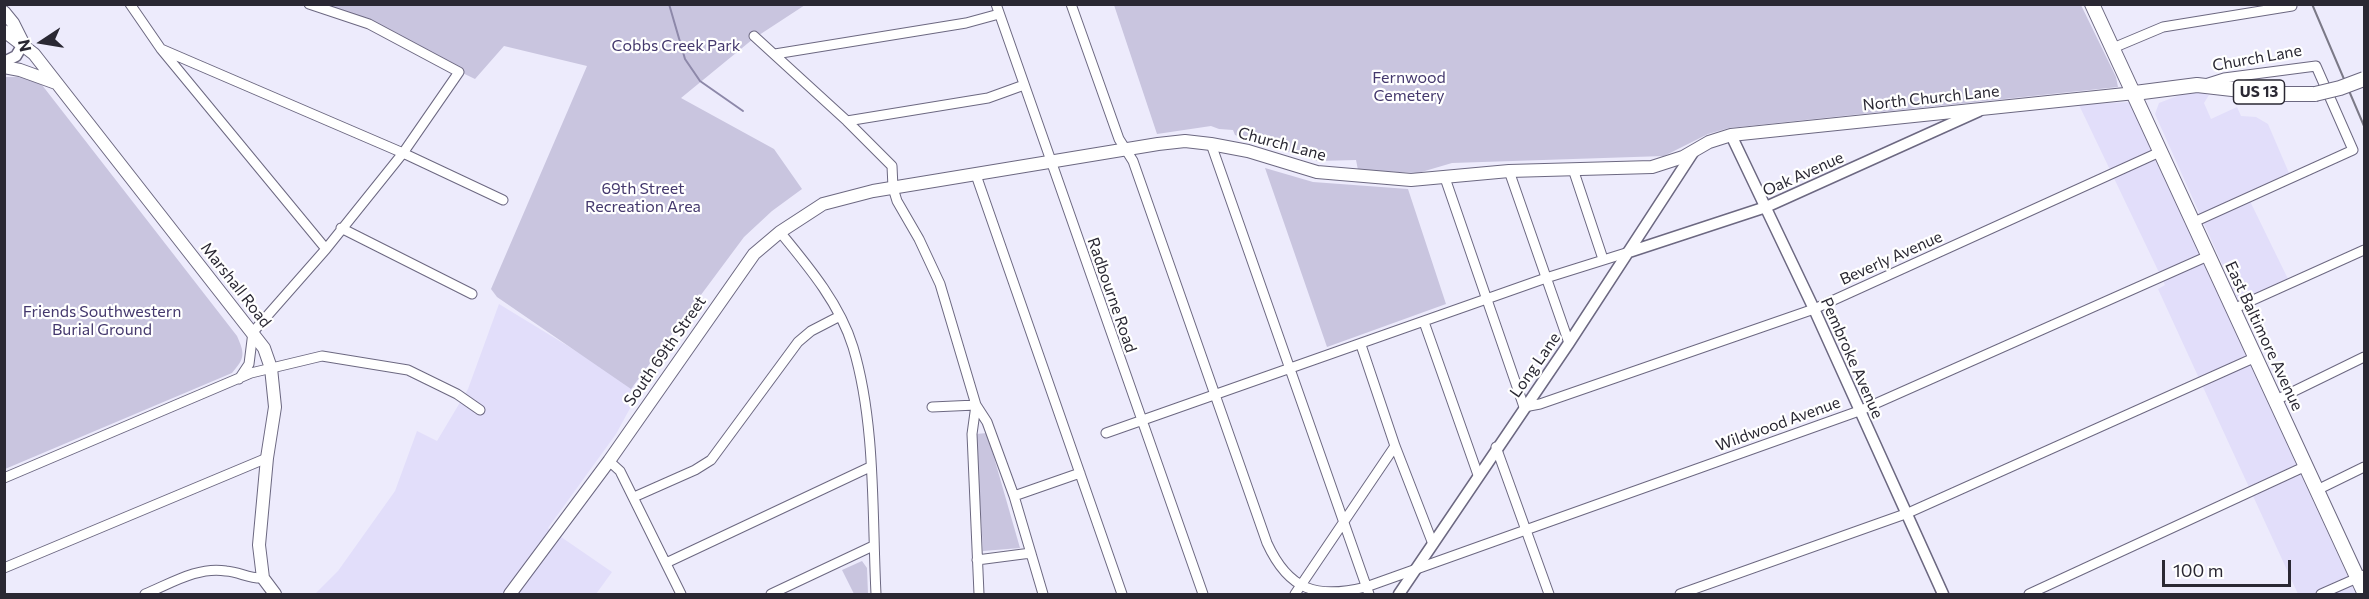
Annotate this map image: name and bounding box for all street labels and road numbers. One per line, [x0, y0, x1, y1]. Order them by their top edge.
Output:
street label: Church Lane [2211, 41, 2303, 75]
road number: US 13 [2234, 80, 2284, 104]
street label: North Church Lane [1862, 81, 2000, 115]
street label: Church Lane [1236, 123, 1328, 165]
street label: Oak Avenue [1760, 148, 1846, 200]
street label: Beverly Avenue [1837, 227, 1945, 289]
street label: Radbourne Road [1083, 235, 1141, 355]
street label: Marshall Road [197, 239, 275, 331]
street label: East Baltimore Avenue [2221, 258, 2307, 414]
street label: South 69th Street [620, 292, 710, 410]
street label: Pembroke Avenue [1817, 295, 1887, 421]
street label: Long Lane [1506, 329, 1564, 401]
street label: Wildwood Avenue [1713, 393, 1843, 455]

